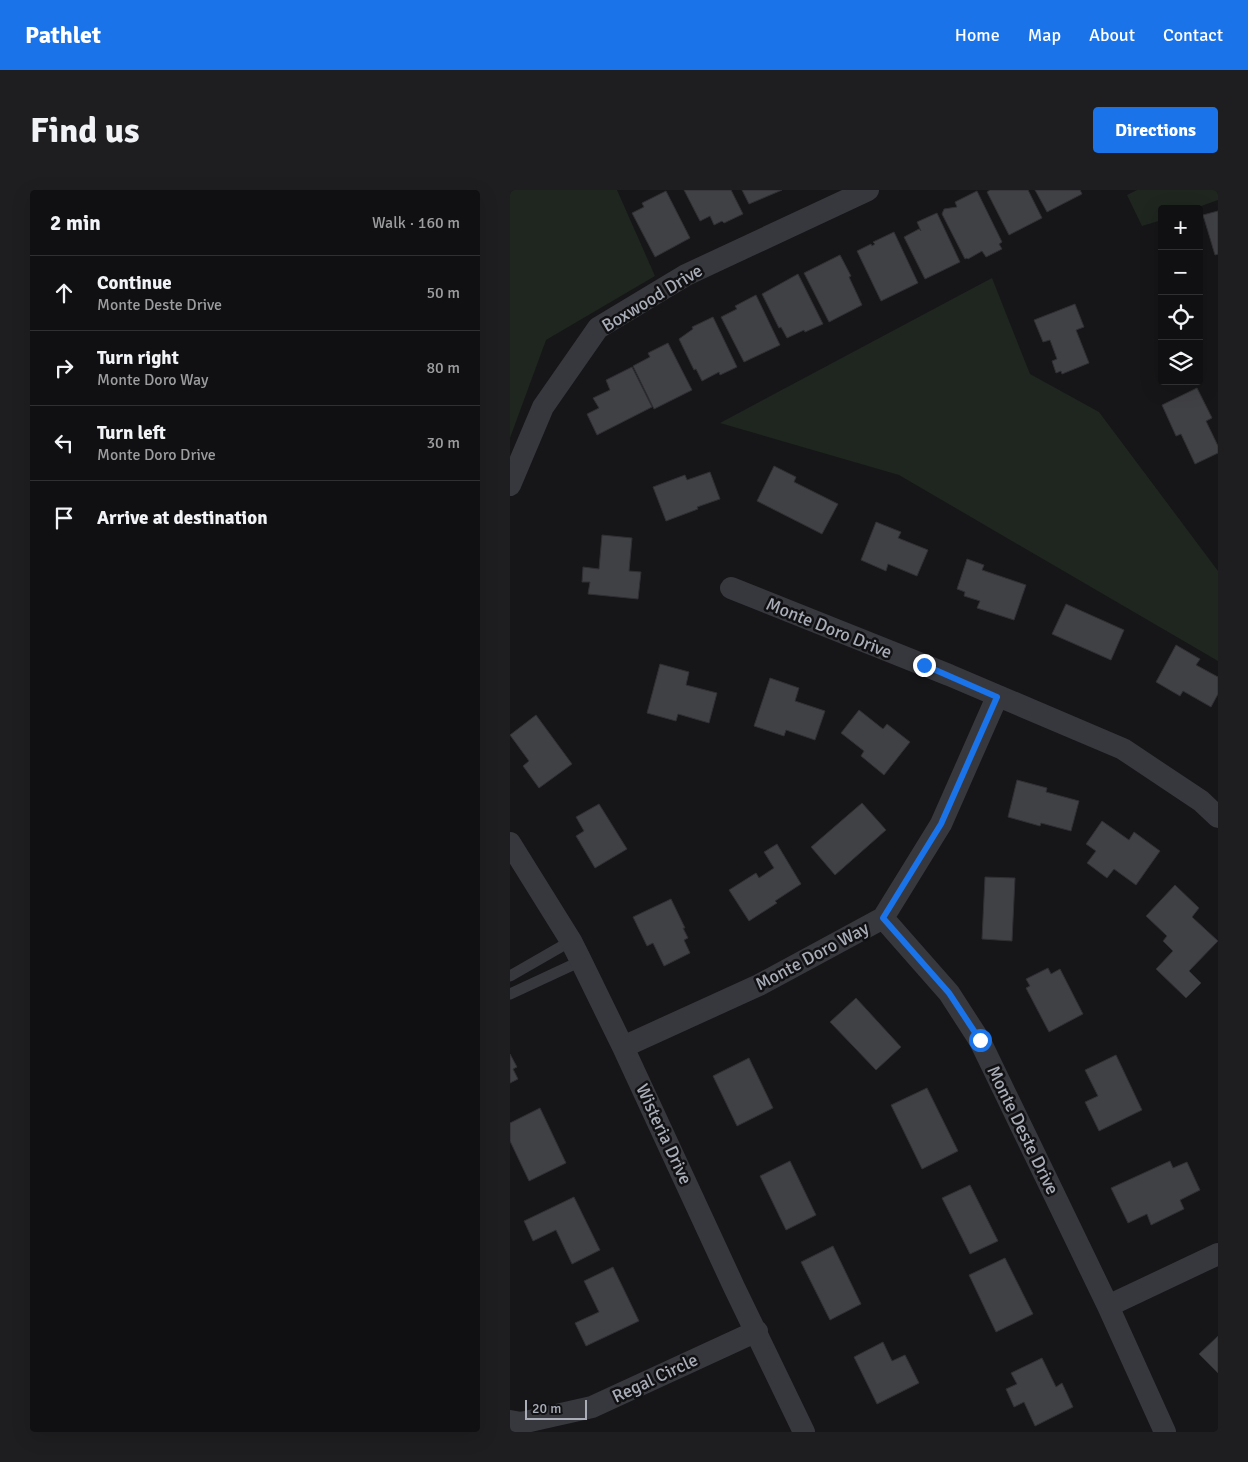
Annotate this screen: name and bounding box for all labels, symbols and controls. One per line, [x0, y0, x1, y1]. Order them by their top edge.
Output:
text: Pathlet [25, 20, 101, 50]
text: Home [955, 24, 1000, 46]
text: Map [1028, 24, 1061, 46]
text: About [1089, 24, 1135, 46]
text: Contact [1163, 24, 1223, 46]
button: Directions [1093, 107, 1218, 153]
text: Find us [30, 109, 140, 152]
map controls [1158, 205, 1203, 385]
button: + [1158, 205, 1203, 250]
text: 2 min [50, 210, 101, 236]
text: Walk · 160 m [372, 213, 460, 233]
button: − [1158, 250, 1203, 295]
street label: Boxwood Drive [598, 259, 706, 337]
text: Continue [97, 271, 172, 295]
icon: ahead [50, 279, 78, 307]
text: 50 m [426, 283, 460, 303]
text: Monte Deste Drive [97, 295, 222, 315]
button: locate [1158, 295, 1203, 340]
button: layers [1158, 340, 1203, 385]
text: Turn right [97, 346, 179, 370]
icon: right [50, 354, 78, 382]
text: 80 m [426, 358, 460, 378]
text: Monte Doro Way [97, 370, 208, 390]
text: Turn left [97, 421, 166, 445]
icon: left [50, 429, 78, 457]
text: 30 m [426, 433, 460, 453]
text: Monte Doro Drive [97, 445, 216, 465]
icon: arrive [50, 504, 78, 532]
text: Arrive at destination [97, 506, 268, 530]
street label: Monte Doro Drive [763, 593, 895, 663]
route end [913, 654, 936, 677]
street label: Monte Doro Way [751, 917, 873, 995]
route start [969, 1029, 992, 1052]
street label: Monte Deste Drive [982, 1062, 1064, 1198]
street label: Wisteria Drive [631, 1080, 697, 1188]
street label: Regal Circle [609, 1349, 701, 1407]
scale bar [525, 1397, 588, 1420]
text: 20 m [532, 1400, 561, 1417]

